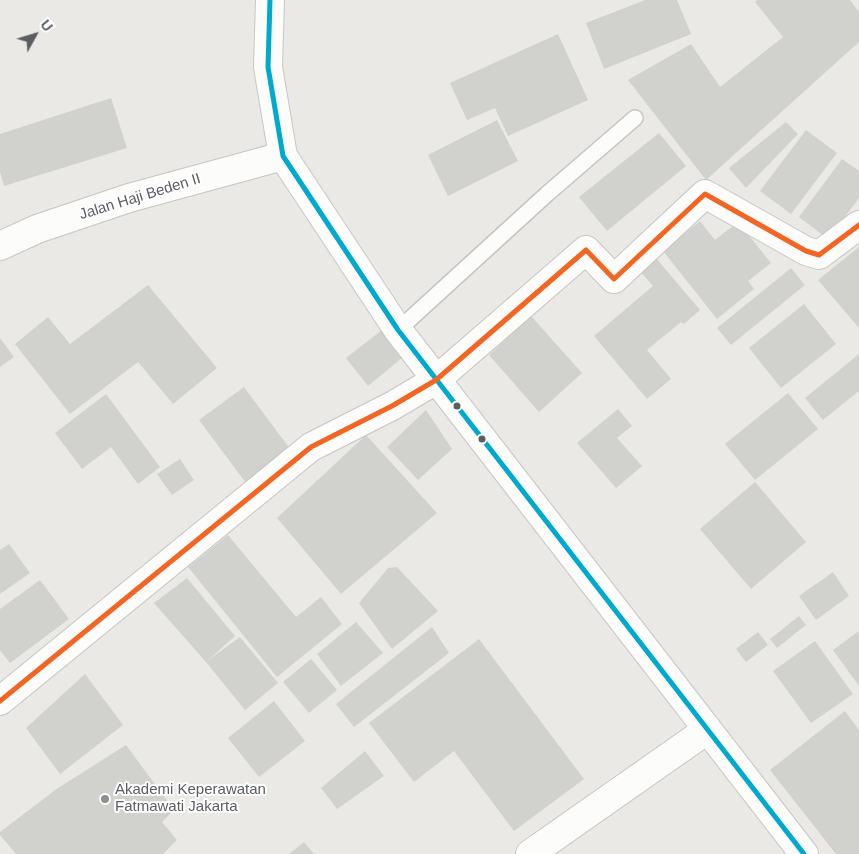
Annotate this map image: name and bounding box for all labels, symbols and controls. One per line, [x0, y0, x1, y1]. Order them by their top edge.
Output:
north arrow [10, 10, 60, 60]
text: U [37, 17, 56, 35]
street label: Jalan Haji Beden II [77, 170, 203, 224]
unlabelled marker [452, 401, 462, 411]
unlabelled marker [477, 434, 487, 444]
place label: Akademi Keperawatan Fatmawati Jakarta [115, 781, 266, 816]
marker: Akademi Keperawatan Fatmawati Jakarta [99, 793, 111, 805]

